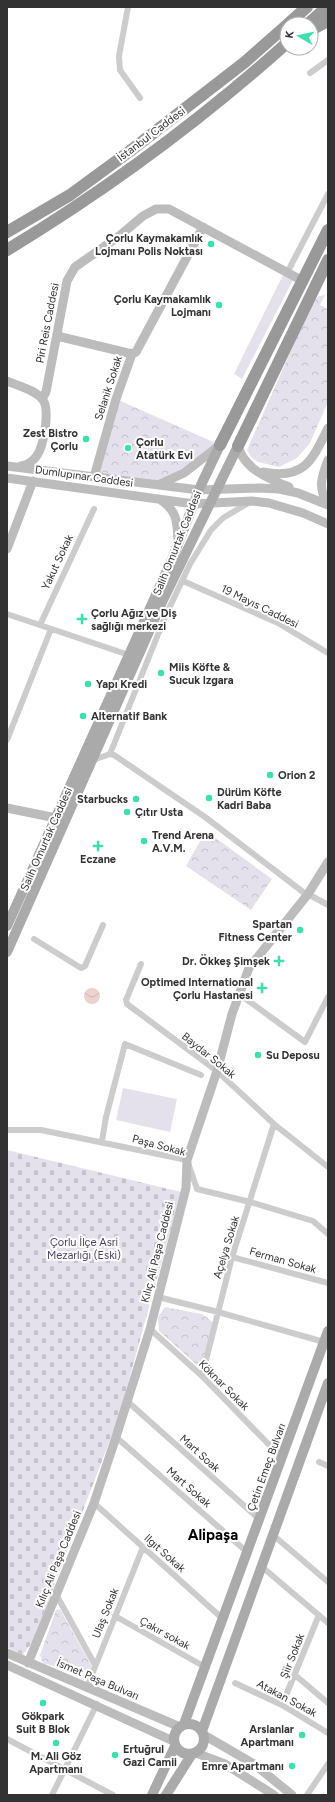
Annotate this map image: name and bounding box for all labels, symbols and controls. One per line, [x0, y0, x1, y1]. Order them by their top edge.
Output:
north arrow [279, 16, 319, 56]
text: K [283, 29, 297, 39]
street label: İstanbul Caddesi [115, 105, 188, 164]
place label: Çorlu Kaymakamlık Lojmanı Polis Noktası [95, 232, 203, 258]
marker: Çorlu Kaymakamlık Lojmanı Polis Noktası [206, 239, 216, 249]
street label: Piri Reis Caddesi [33, 282, 62, 364]
place label: Çorlu Kaymakamlık Lojmanı [114, 293, 211, 319]
marker: Çorlu Kaymakamlık Lojmanı [214, 300, 224, 310]
street label: Selanik Sokak [92, 354, 125, 422]
place label: Zest Bistro Çorlu [23, 427, 79, 453]
marker: Zest Bistro Çorlu [81, 434, 91, 444]
place label: Çorlu Atatürk Evi [136, 436, 193, 462]
marker: Çorlu Atatürk Evi [123, 443, 133, 453]
street label: Dumlupınar Caddesi [34, 463, 134, 490]
street label: Salih Omurtak Caddesi [150, 489, 204, 597]
street label: Yakut Sokak [39, 532, 76, 592]
street label: 19 Mayıs Caddesi [219, 582, 301, 631]
place label: Çorlu Ağız ve Diş sağlığı merkezi [91, 607, 177, 633]
marker: Çorlu Ağız ve Diş sağlığı merkezi [76, 613, 88, 625]
place label: Miis Köfte & Sucuk Izgara [169, 661, 234, 687]
marker: Miis Köfte & Sucuk Izgara [156, 668, 166, 678]
place label: Yapı Kredi [96, 678, 147, 691]
marker: Yapı Kredi [83, 679, 93, 689]
place label: Alternatif Bank [91, 710, 167, 723]
marker: Alternatif Bank [78, 711, 88, 721]
place label: Orion 2 [278, 769, 315, 782]
marker: Orion 2 [265, 770, 275, 780]
street label: Salih Omurtak Caddesi [18, 785, 75, 893]
place label: Dürüm Köfte Kadri Baba [217, 786, 282, 812]
place label: Starbucks [77, 793, 128, 806]
marker: Dürüm Köfte Kadri Baba [204, 793, 214, 803]
marker: Starbucks [131, 794, 141, 804]
place label: Çıtır Usta [135, 806, 183, 819]
marker: Çıtır Usta [122, 807, 132, 817]
place label: Trend Arena A.V.M. [152, 829, 214, 855]
marker: Trend Arena A.V.M. [139, 836, 149, 846]
marker: Eczane [93, 841, 103, 851]
place label: Eczane [80, 853, 116, 866]
place label: Spartan Fitness Center [219, 918, 293, 944]
marker: Spartan Fitness Center [295, 925, 305, 935]
place label: Dr. Ökkeş Şimşek [182, 954, 270, 968]
marker: Dr. Ökkeş Şimşek [273, 955, 285, 967]
place label: Optimed International Çorlu Hastanesi [141, 976, 253, 1002]
marker: Optimed International Çorlu Hastanesi [256, 982, 268, 994]
street label: Baydar Sokak [179, 1030, 239, 1082]
place label: Su Deposu [266, 1049, 320, 1062]
marker: Su Deposu [253, 1050, 263, 1060]
street label: Paşa Sokak [131, 1132, 188, 1159]
street label: Kılıç Ali Paşa Caddesi [139, 1200, 176, 1304]
street label: Açelya Sokak [211, 1214, 242, 1280]
park label: Çorlu İlçe Asri Mezarlığı (Eski) [47, 1236, 121, 1262]
street label: Ferman Sokak [248, 1245, 318, 1276]
street label: Köknar Sokak [196, 1357, 252, 1414]
street label: Çetin Emeç Bulvarı [244, 1421, 288, 1513]
street label: Mart Soak [177, 1432, 223, 1475]
street label: Mart Sokak [164, 1464, 214, 1511]
street label: Kılıç Ali Paşa Caddesi [33, 1509, 84, 1610]
district label: Alipaşa [188, 1526, 238, 1544]
street label: Ilgıt Sokak [142, 1532, 188, 1576]
street label: Ulaş Sokak [90, 1586, 122, 1640]
street label: Çakır sokak [137, 1614, 193, 1653]
street label: Şiir Sokak [278, 1631, 308, 1681]
street label: İsmet Paşa Bulvarı [55, 1656, 141, 1703]
street label: Atakan Sokak [255, 1677, 320, 1720]
marker: Gökpark Suit B Blok [38, 1698, 48, 1708]
place label: Gökpark Suit B Blok [16, 1710, 70, 1736]
place label: Arslanlar Apartmanı [240, 1723, 295, 1749]
marker: Arslanlar Apartmanı [297, 1730, 307, 1740]
marker: M. Ali Göz Apartmanı [51, 1738, 61, 1748]
place label: Ertuğrul Gazi Camii [123, 1743, 177, 1769]
place label: M. Ali Göz Apartmanı [29, 1750, 83, 1776]
marker: Ertuğrul Gazi Camii [110, 1750, 120, 1760]
place label: Emre Apartmanı [202, 1760, 284, 1773]
marker: Emre Apartmanı [287, 1761, 297, 1771]

